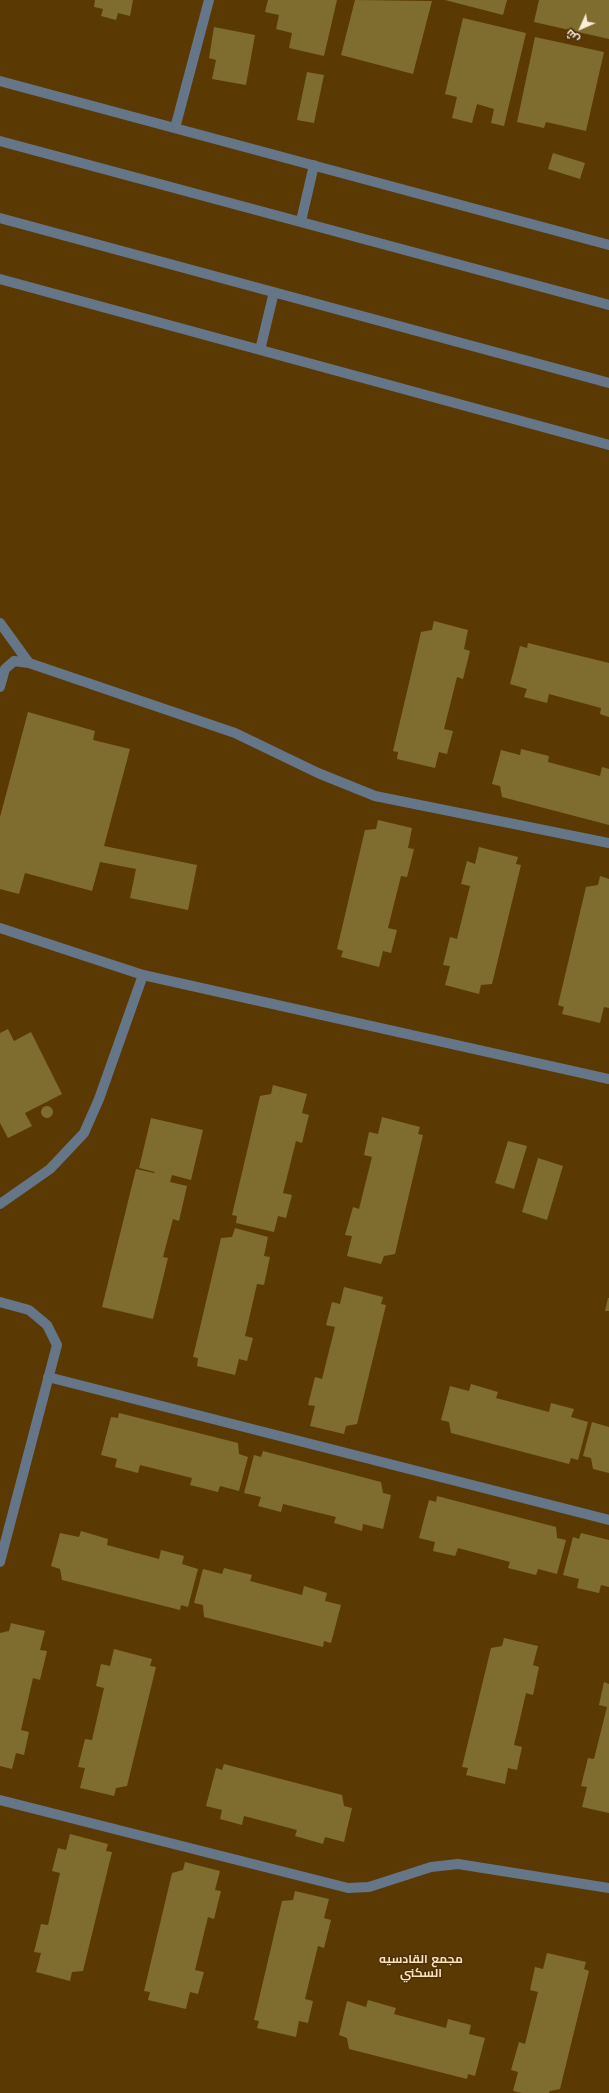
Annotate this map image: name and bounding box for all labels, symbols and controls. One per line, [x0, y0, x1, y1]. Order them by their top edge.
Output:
north arrow [561, 8, 601, 48]
text: ش [563, 27, 582, 46]
district label: مجمع القادسيه السكني [379, 1952, 463, 1980]

